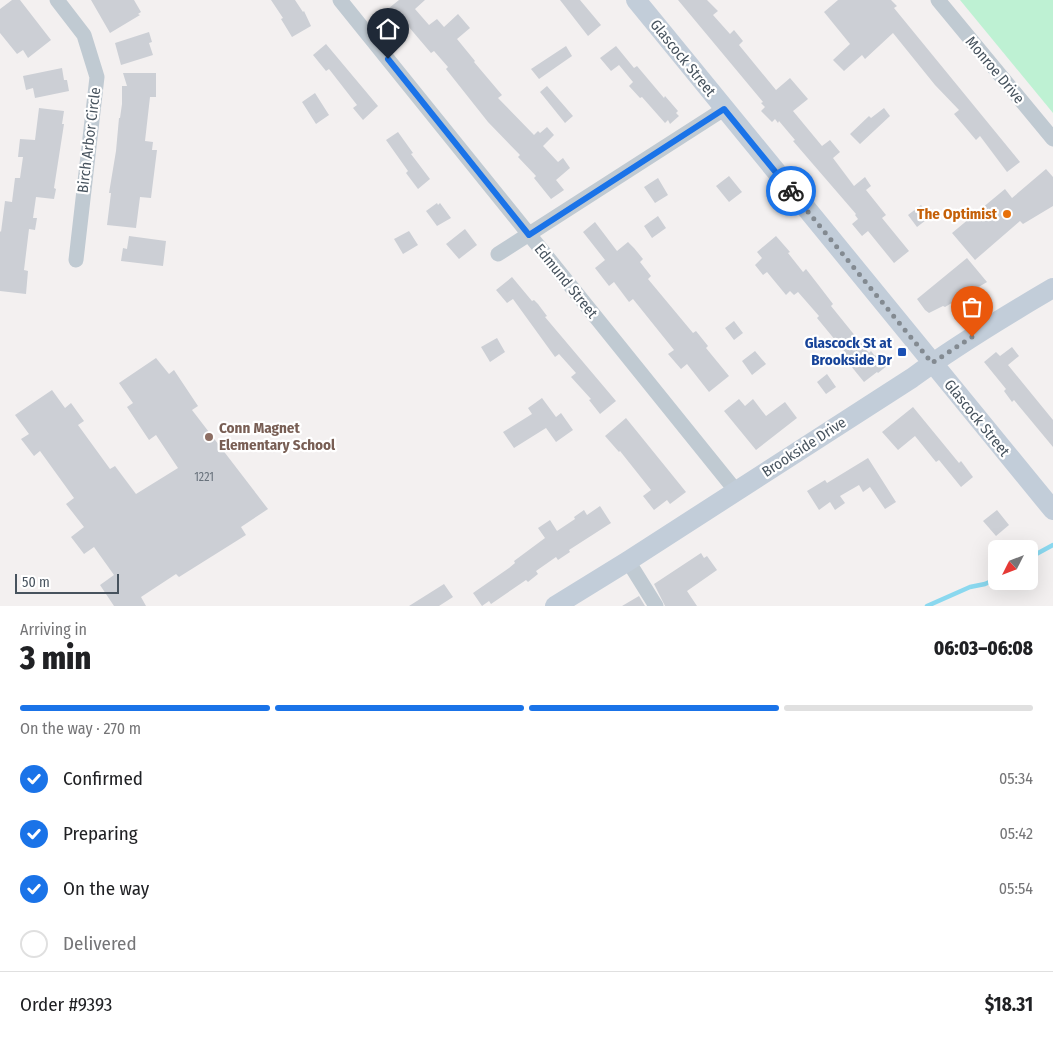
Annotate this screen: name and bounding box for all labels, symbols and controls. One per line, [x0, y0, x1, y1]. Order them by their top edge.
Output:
pin [367, 8, 409, 59]
icon: home [374, 15, 402, 43]
street label: Glascock Street [646, 16, 720, 100]
street label: Monroe Drive [962, 33, 1028, 107]
street label: Birch Arbor Circle [74, 86, 104, 194]
courier [766, 166, 816, 216]
icon: bike [777, 177, 805, 205]
place label: The Optimist [917, 205, 998, 223]
marker: The Optimist [1001, 208, 1013, 220]
street label: Edmund Street [531, 240, 602, 322]
pin [951, 286, 993, 337]
icon: bag [958, 293, 986, 321]
place label: Glascock St at Brookside Dr [805, 334, 893, 369]
marker: Glascock St at Brookside Dr [896, 346, 908, 358]
street label: Glascock Street [940, 376, 1014, 460]
street label: Brookside Drive [759, 413, 849, 481]
place label: Conn Magnet Elementary School [219, 419, 336, 454]
marker: Conn Magnet Elementary School [203, 431, 215, 443]
house number: 1221 [194, 470, 214, 484]
north arrow [988, 540, 1038, 590]
map controls [988, 540, 1038, 590]
scale bar [15, 571, 119, 594]
text: 50 m [22, 574, 50, 591]
text: Arriving in [20, 620, 87, 639]
text: 06:03–06:08 [934, 637, 1033, 660]
text: 3 min [20, 639, 91, 677]
text: On the way · 270 m [20, 719, 141, 738]
icon: check [20, 765, 48, 793]
text: Confirmed [63, 767, 143, 790]
text: 05:34 [999, 769, 1033, 788]
icon: check [20, 820, 48, 848]
text: Preparing [63, 822, 138, 845]
text: 05:42 [999, 824, 1033, 843]
icon: check [20, 875, 48, 903]
text: On the way [63, 877, 149, 900]
text: 05:54 [999, 879, 1033, 898]
text: Delivered [63, 932, 137, 955]
text: Order #9393 [20, 993, 112, 1016]
text: $18.31 [985, 993, 1033, 1016]

